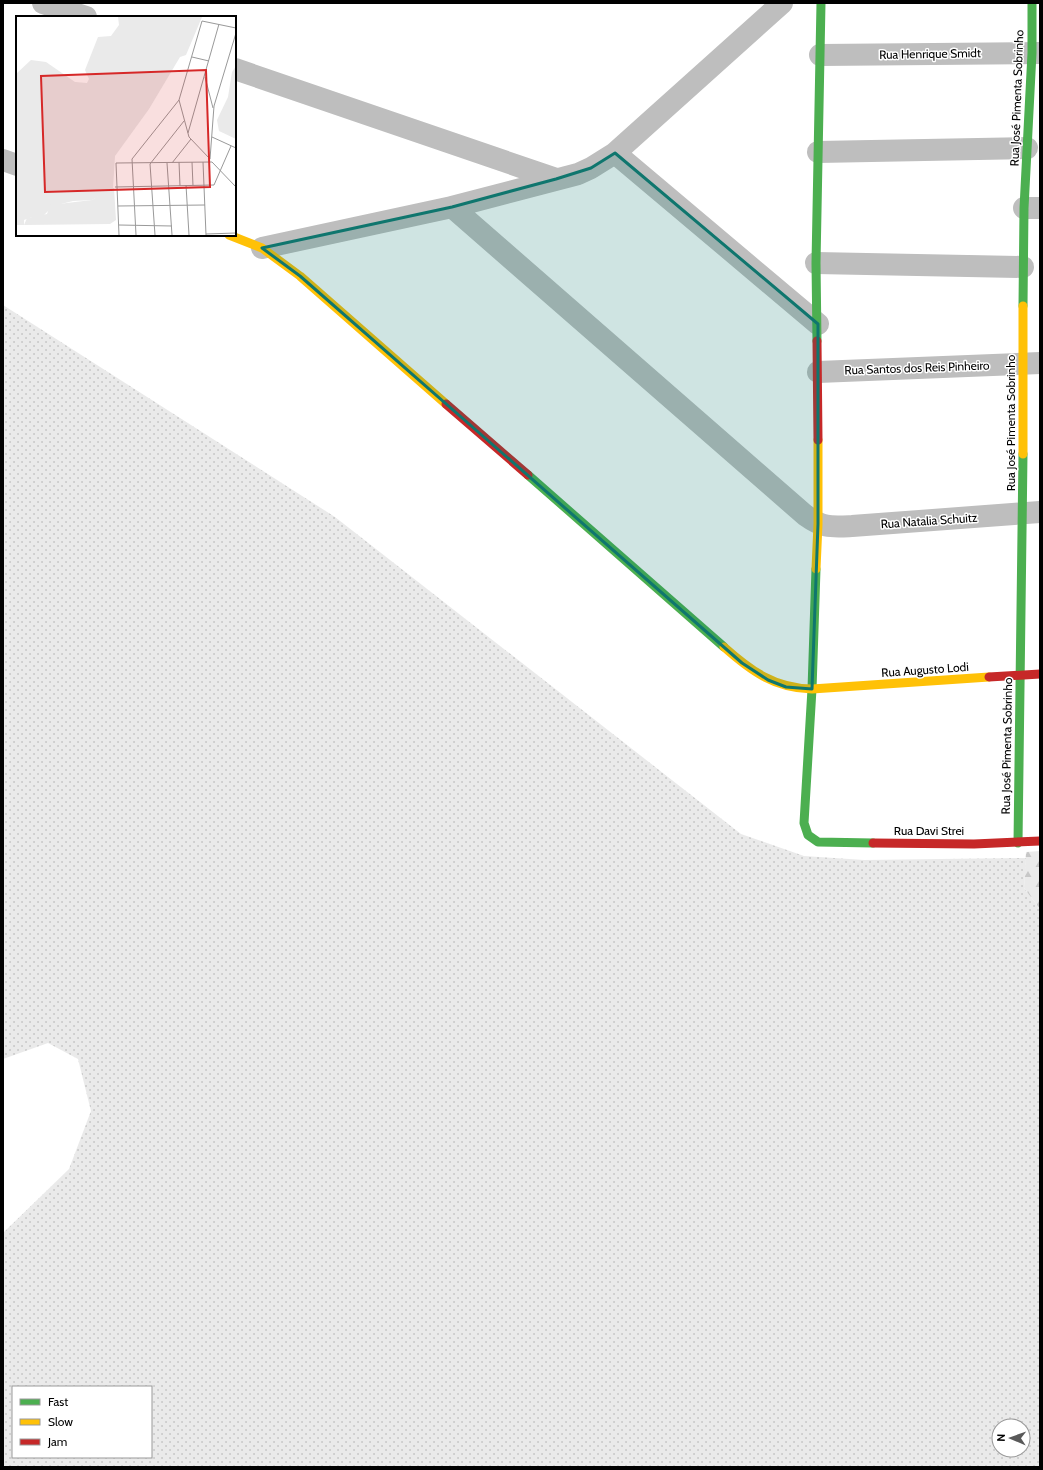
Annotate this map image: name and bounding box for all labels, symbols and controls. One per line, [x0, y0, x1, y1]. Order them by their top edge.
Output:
inset map [16, 16, 236, 236]
street label: Rua José Pimenta Sobrinho [1007, 29, 1026, 167]
street label: Rua Henrique Smidt [879, 45, 981, 62]
street label: Rua José Pimenta Sobrinho [1003, 354, 1018, 491]
street label: Rua Santos dos Reis Pinheiro [844, 357, 990, 378]
street label: Rua Natalia Schuitz [880, 510, 978, 531]
street label: Rua Augusto Lodi [881, 659, 969, 680]
street label: Rua José Pimenta Sobrinho [998, 677, 1015, 814]
street label: Rua Davi Strei [894, 823, 964, 838]
legend [12, 1386, 152, 1458]
text: Fast [48, 1394, 68, 1409]
text: Slow [48, 1414, 73, 1429]
north arrow [991, 1418, 1031, 1458]
text: Jam [47, 1434, 67, 1449]
text: N [994, 1434, 1008, 1442]

